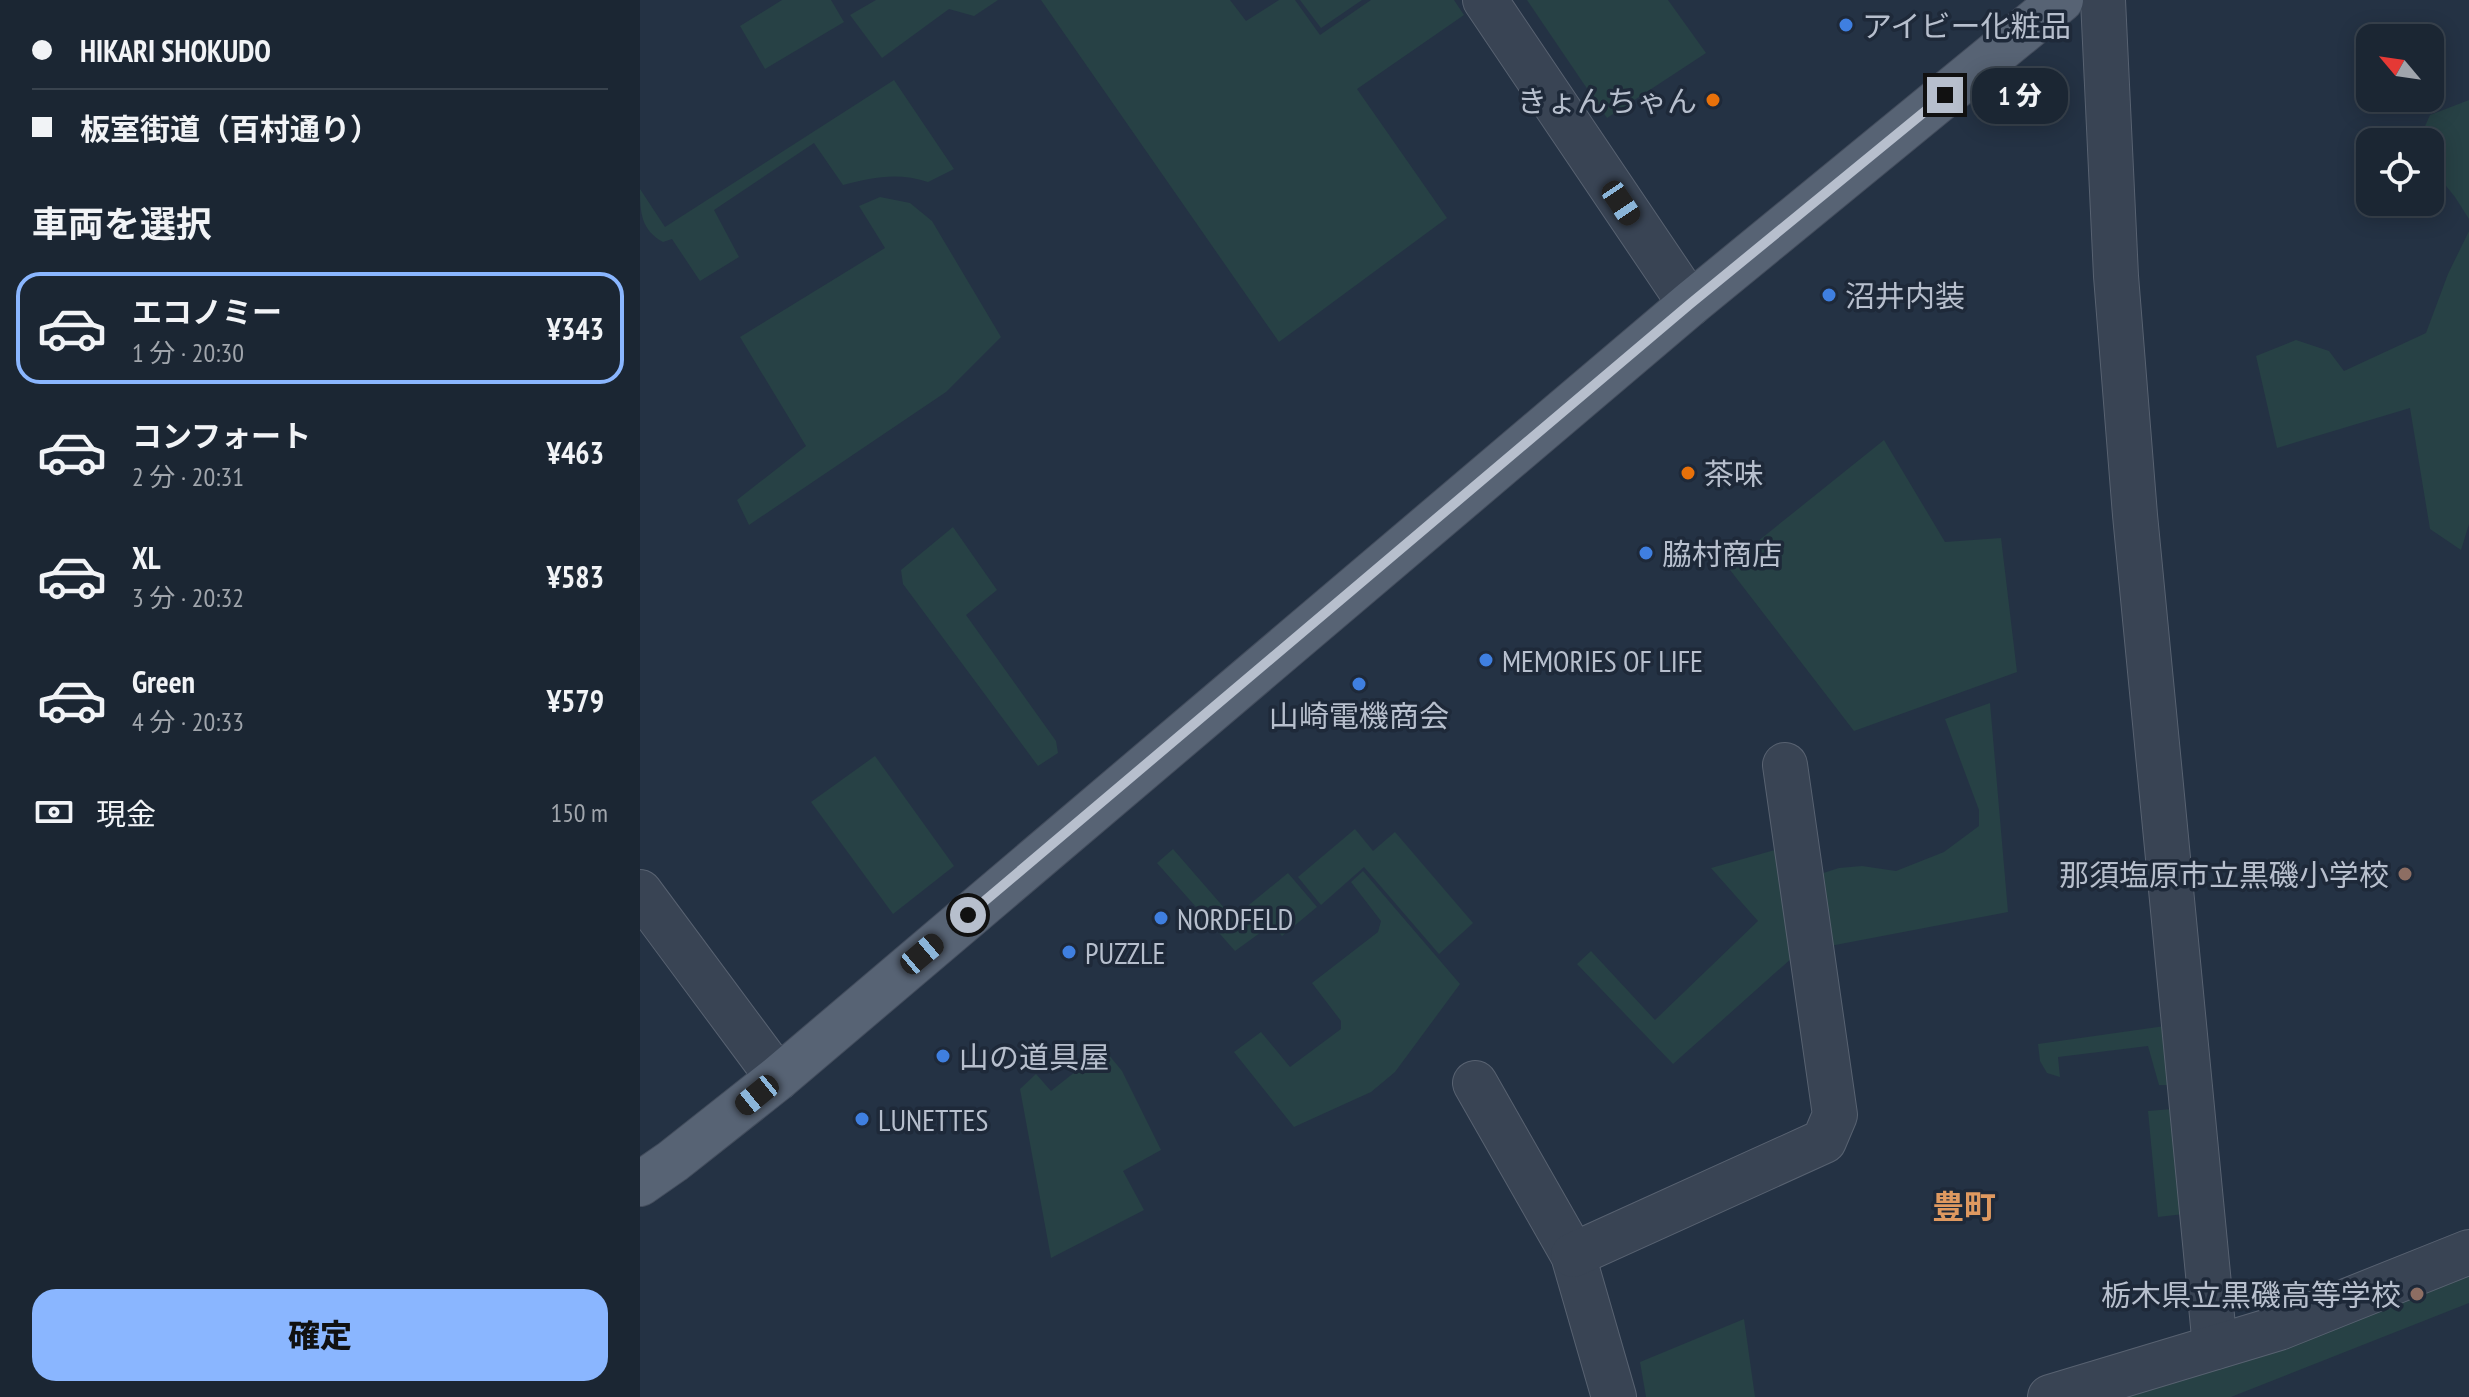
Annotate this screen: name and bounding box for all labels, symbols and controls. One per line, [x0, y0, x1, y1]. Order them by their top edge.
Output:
place label: アイビー化粧品 [1862, 6, 2071, 45]
marker: アイビー化粧品 [1837, 16, 1855, 34]
north arrow [2356, 24, 2444, 112]
map controls [2356, 24, 2444, 216]
text: HIKARI SHOKUDO [80, 31, 271, 70]
callout: 1 分 [1973, 67, 2069, 123]
route end [1927, 77, 1963, 113]
text: 1 分 [1998, 79, 2042, 112]
place label: きょんちゃん [1517, 81, 1697, 120]
marker: きょんちゃん [1704, 91, 1722, 109]
text: 板室街道（百村通り） [80, 109, 380, 148]
button: locate [2356, 128, 2444, 216]
car [1598, 176, 1644, 230]
text: 車両を選択 [32, 200, 212, 247]
place label: 沼井内装 [1845, 276, 1965, 315]
marker: 沼井内装 [1820, 286, 1838, 304]
icon: car [36, 292, 108, 364]
text: エコノミー [132, 292, 282, 331]
text: ¥343 [547, 309, 604, 348]
text: 1 分 · 20:30 [132, 336, 244, 369]
icon: car [36, 416, 108, 488]
text: コンフォート [132, 416, 311, 455]
text: ¥463 [547, 433, 604, 472]
place label: 茶味 [1704, 454, 1764, 493]
text: 2 分 · 20:31 [132, 460, 244, 493]
marker: 茶味 [1679, 464, 1697, 482]
place label: 脇村商店 [1662, 534, 1782, 573]
text: XL [132, 538, 161, 577]
icon: car [36, 540, 108, 612]
marker: 脇村商店 [1637, 544, 1655, 562]
text: ¥583 [547, 557, 604, 596]
text: 3 分 · 20:32 [132, 581, 244, 614]
place label: MEMORIES OF LIFE [1502, 641, 1703, 680]
marker: MEMORIES OF LIFE [1477, 651, 1495, 669]
text: Green [132, 662, 195, 701]
icon: car [36, 664, 108, 736]
marker: 山崎電機商会 [1350, 675, 1368, 693]
text: ¥579 [547, 681, 604, 720]
place label: 山崎電機商会 [1269, 696, 1449, 735]
text: 4 分 · 20:33 [132, 705, 244, 738]
icon: cash [32, 790, 76, 834]
text: 現金 [96, 794, 156, 833]
text: 150 m [550, 796, 608, 829]
place label: 那須塩原市立黒磯小学校 [2059, 855, 2389, 894]
marker: 那須塩原市立黒磯小学校 [2396, 865, 2414, 883]
route start [950, 897, 986, 933]
place label: NORDFELD [1177, 899, 1293, 938]
marker: NORDFELD [1152, 909, 1170, 927]
car [896, 929, 948, 979]
place label: PUZZLE [1085, 933, 1165, 972]
marker: PUZZLE [1060, 943, 1078, 961]
place label: 山の道具屋 [959, 1037, 1109, 1076]
marker: 山の道具屋 [934, 1047, 952, 1065]
car [731, 1071, 783, 1119]
place label: LUNETTES [878, 1100, 988, 1139]
marker: LUNETTES [853, 1110, 871, 1128]
district label: 豊町 [1932, 1185, 1996, 1227]
place label: 栃木県立黒磯高等学校 [2101, 1275, 2401, 1314]
marker: 栃木県立黒磯高等学校 [2408, 1285, 2426, 1303]
button: 確定 [32, 1289, 608, 1381]

